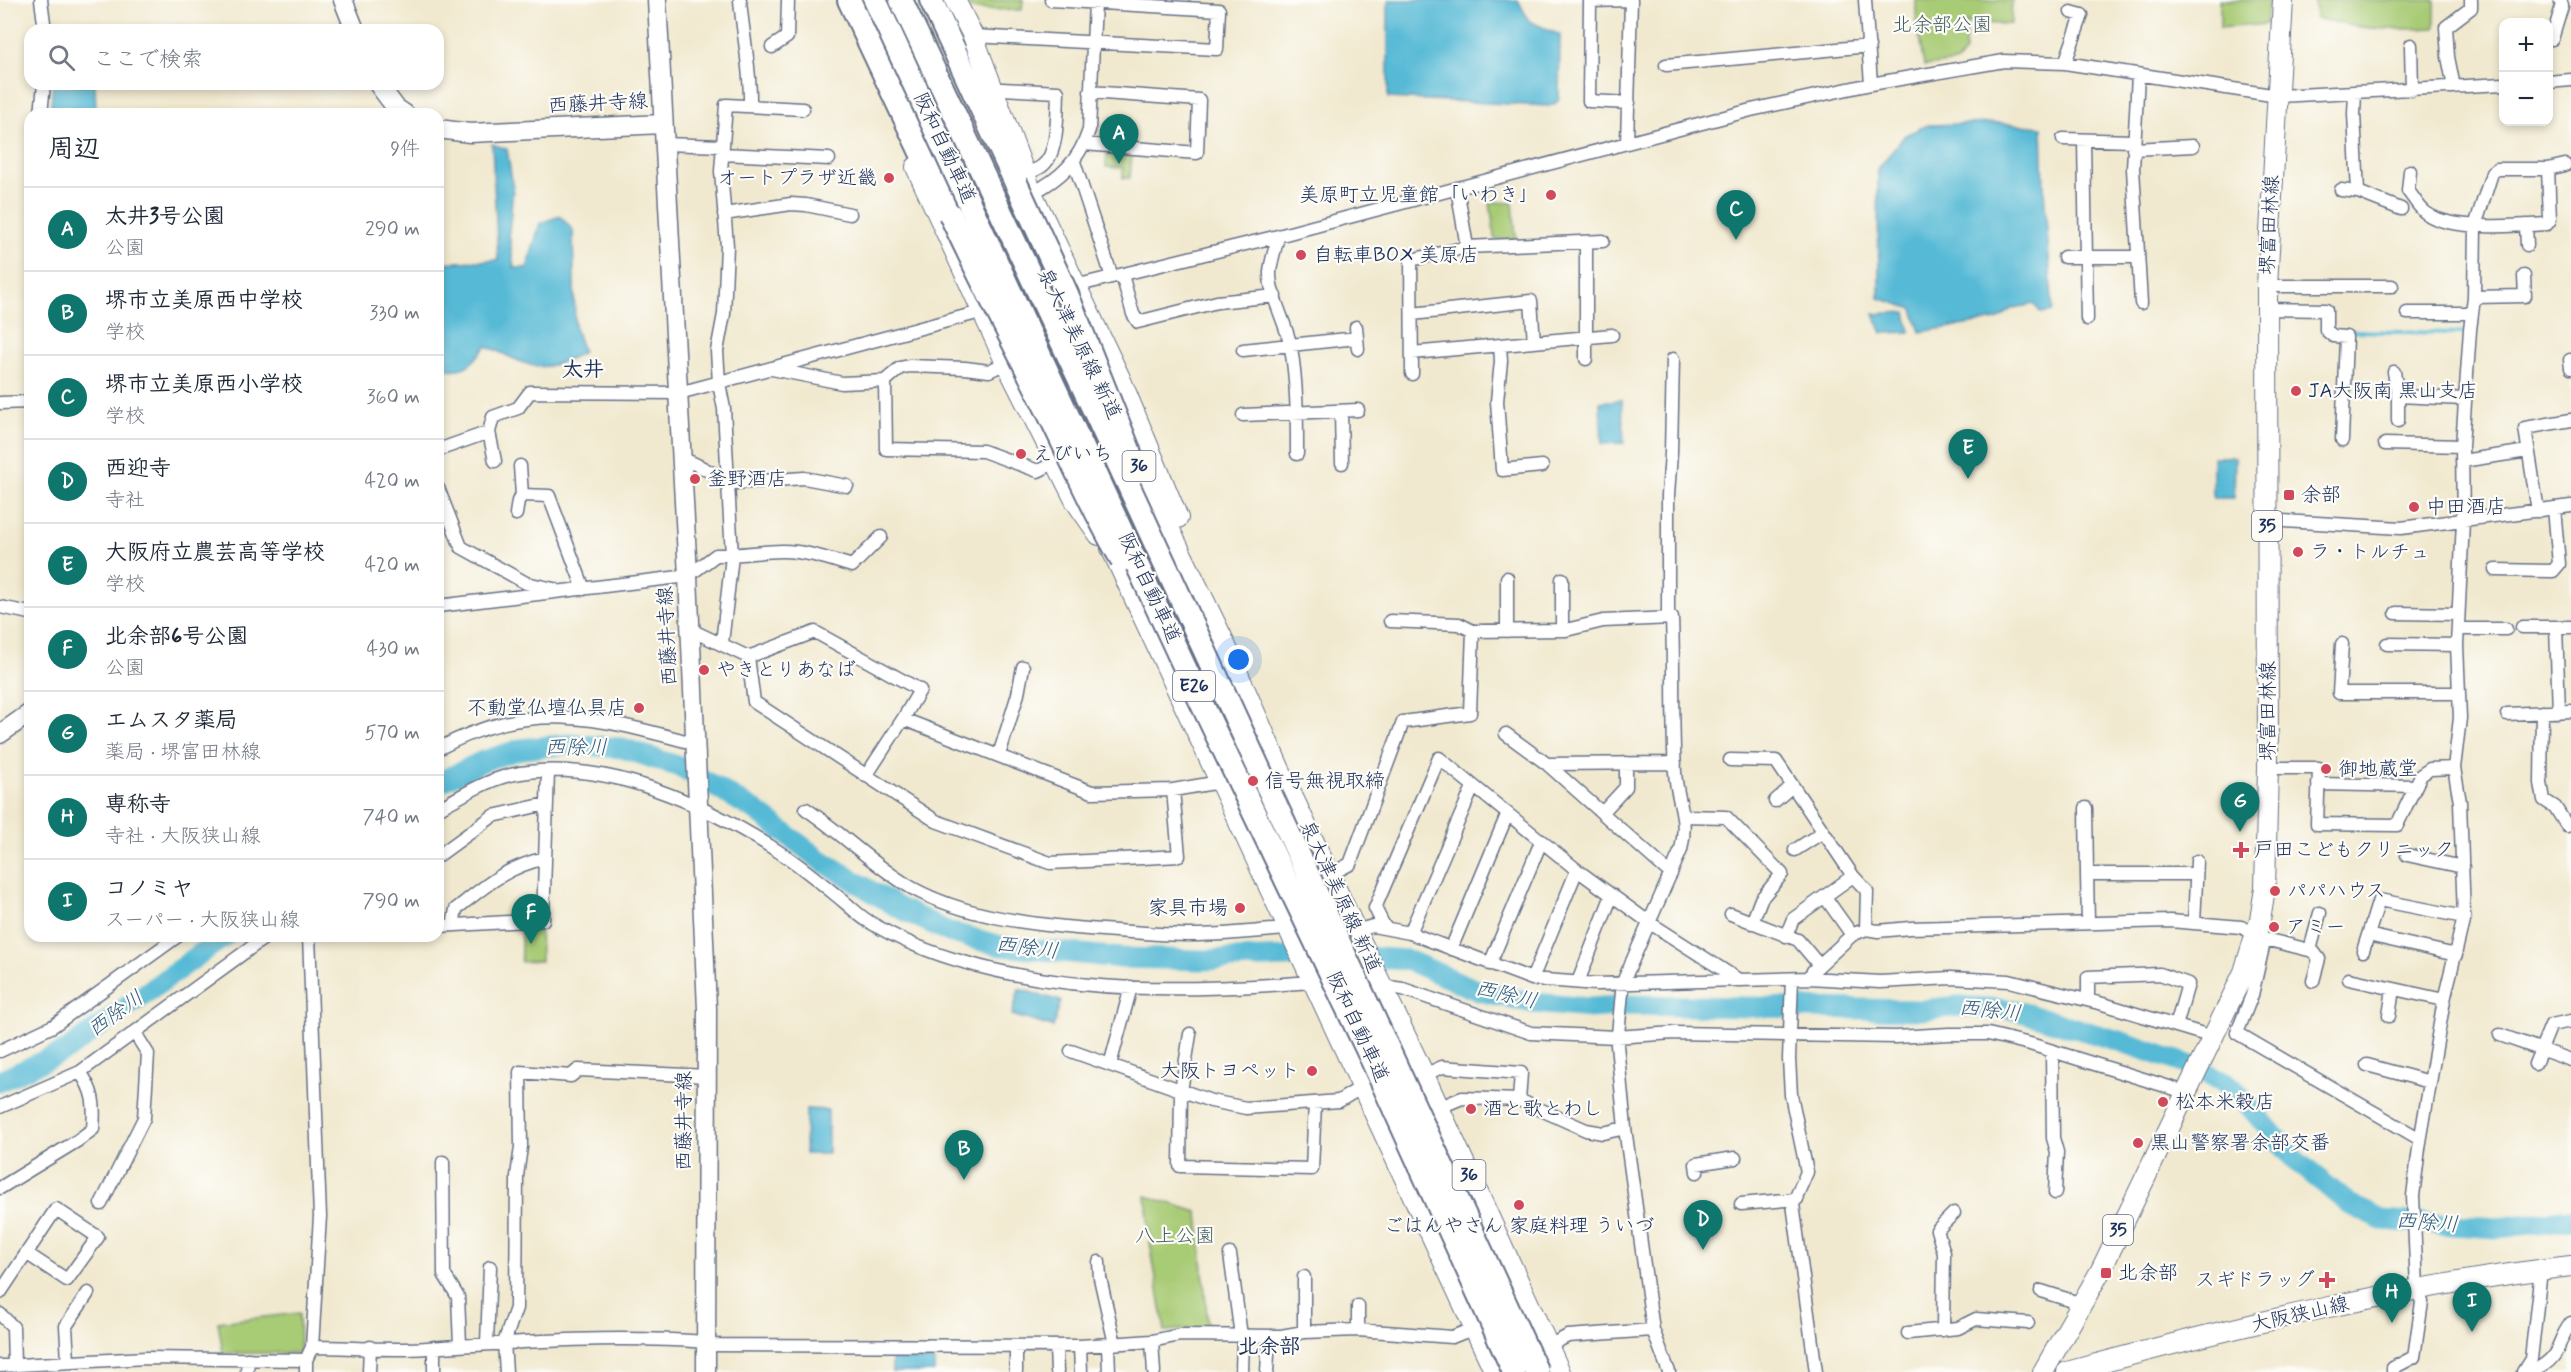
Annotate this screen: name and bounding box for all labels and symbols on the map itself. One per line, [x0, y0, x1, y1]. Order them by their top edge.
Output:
park label: 北余部公園 [1892, 12, 1992, 39]
street label: 西藤井寺線 [547, 88, 649, 120]
street label: 阪和自動車道 [906, 88, 982, 208]
pin: A [1100, 114, 1138, 164]
place label: オートプラザ近畿 [717, 165, 877, 192]
marker: オートプラザ近畿 [882, 171, 896, 185]
street label: 堺富田林線 [2254, 174, 2286, 276]
place label: 美原町立児童館「いわき」 [1299, 182, 1539, 209]
marker: 美原町立児童館「いわき」 [1544, 188, 1558, 202]
pin: C [1716, 190, 1756, 240]
place label: 自転車BOX 美原店 [1313, 242, 1479, 269]
marker: 自転車BOX 美原店 [1294, 248, 1308, 262]
street label: 泉大津美原線 新道 [1031, 264, 1127, 424]
district label: 太井 [562, 356, 604, 384]
place label: JA大阪南 黒山支店 [2308, 378, 2478, 405]
marker: JA大阪南 黒山支店 [2289, 384, 2303, 398]
pin: E [1948, 430, 1988, 479]
place label: えびいち [1033, 441, 1113, 468]
marker: えびいち [1014, 447, 1028, 461]
road number: 36 [1122, 451, 1156, 481]
place label: 釜野酒店 [707, 466, 787, 493]
marker: 釜野酒店 [688, 472, 702, 486]
place label: 余部 [2301, 482, 2341, 509]
marker: 余部 [2282, 488, 2296, 502]
place label: 中田酒店 [2426, 494, 2506, 521]
marker: 中田酒店 [2407, 500, 2421, 514]
road number: 35 [2252, 511, 2282, 541]
street label: 阪和自動車道 [1111, 528, 1187, 648]
place label: ラ・トルチュ [2310, 539, 2430, 566]
marker: ラ・トルチュ [2291, 545, 2305, 559]
street label: 西藤井寺線 [652, 585, 684, 687]
your location [1224, 645, 1253, 674]
place label: やきとりあなば [716, 657, 856, 684]
street label: 堺富田林線 [2255, 661, 2282, 761]
marker: やきとりあなば [697, 663, 711, 677]
road number: E26 [1173, 671, 1215, 701]
place label: 不動堂仏壇仏具店 [467, 695, 627, 722]
marker: 不動堂仏壇仏具店 [632, 701, 646, 715]
water label: 西除川 [545, 734, 608, 762]
place label: 御地蔵堂 [2338, 756, 2418, 783]
marker: 御地蔵堂 [2319, 762, 2333, 776]
place label: 信号無視取締 [1265, 768, 1385, 795]
marker: 信号無視取締 [1246, 774, 1260, 788]
pin: G [2220, 782, 2260, 832]
street label: 泉大津美原線 新道 [1293, 816, 1387, 978]
place label: 戸田こどもクリニック [2254, 837, 2454, 864]
marker: 戸田こどもクリニック [2232, 841, 2250, 859]
place label: パパハウス [2287, 878, 2386, 905]
marker: パパハウス [2268, 884, 2282, 898]
pin: F [512, 894, 550, 944]
place label: 家具市場 [1148, 895, 1228, 922]
marker: 家具市場 [1233, 901, 1247, 915]
place label: アミー [2286, 914, 2346, 941]
marker: アミー [2267, 920, 2281, 934]
water label: 西除川 [994, 930, 1060, 966]
street label: 阪和自動車道 [1319, 967, 1395, 1087]
water label: 西除川 [1472, 974, 1540, 1016]
water label: 西除川 [82, 984, 150, 1044]
water label: 西除川 [1957, 994, 2023, 1028]
place label: 大阪トヨペット [1160, 1058, 1300, 1085]
marker: 大阪トヨペット [1305, 1064, 1319, 1078]
street label: 西藤井寺線 [671, 1071, 698, 1171]
place label: 松本米穀店 [2175, 1089, 2275, 1116]
marker: 松本米穀店 [2156, 1095, 2170, 1109]
place label: 酒と歌とわし [1483, 1096, 1603, 1123]
marker: 酒と歌とわし [1464, 1102, 1478, 1116]
pin: B [944, 1130, 984, 1180]
place label: 黒山警察署余部交番 [2150, 1130, 2330, 1157]
marker: 黒山警察署余部交番 [2131, 1136, 2145, 1150]
road number: 36 [1452, 1160, 1486, 1190]
marker: ごはんやさん 家庭料理 ういづ [1512, 1198, 1526, 1212]
pin: D [1684, 1200, 1722, 1250]
water label: 西除川 [2395, 1207, 2459, 1239]
place label: ごはんやさん 家庭料理 ういづ [1384, 1213, 1654, 1240]
road number: 35 [2103, 1215, 2133, 1245]
park label: 八上公園 [1135, 1223, 1215, 1250]
place label: 北余部 [2118, 1260, 2178, 1287]
marker: 北余部 [2099, 1266, 2113, 1280]
place label: スギドラッグ [2195, 1267, 2315, 1294]
marker: スギドラッグ [2320, 1273, 2334, 1287]
pin: H [2372, 1274, 2412, 1323]
pin: I [2452, 1282, 2492, 1332]
street label: 大阪狭山線 [2248, 1291, 2352, 1339]
district label: 北余部 [1238, 1333, 1301, 1361]

